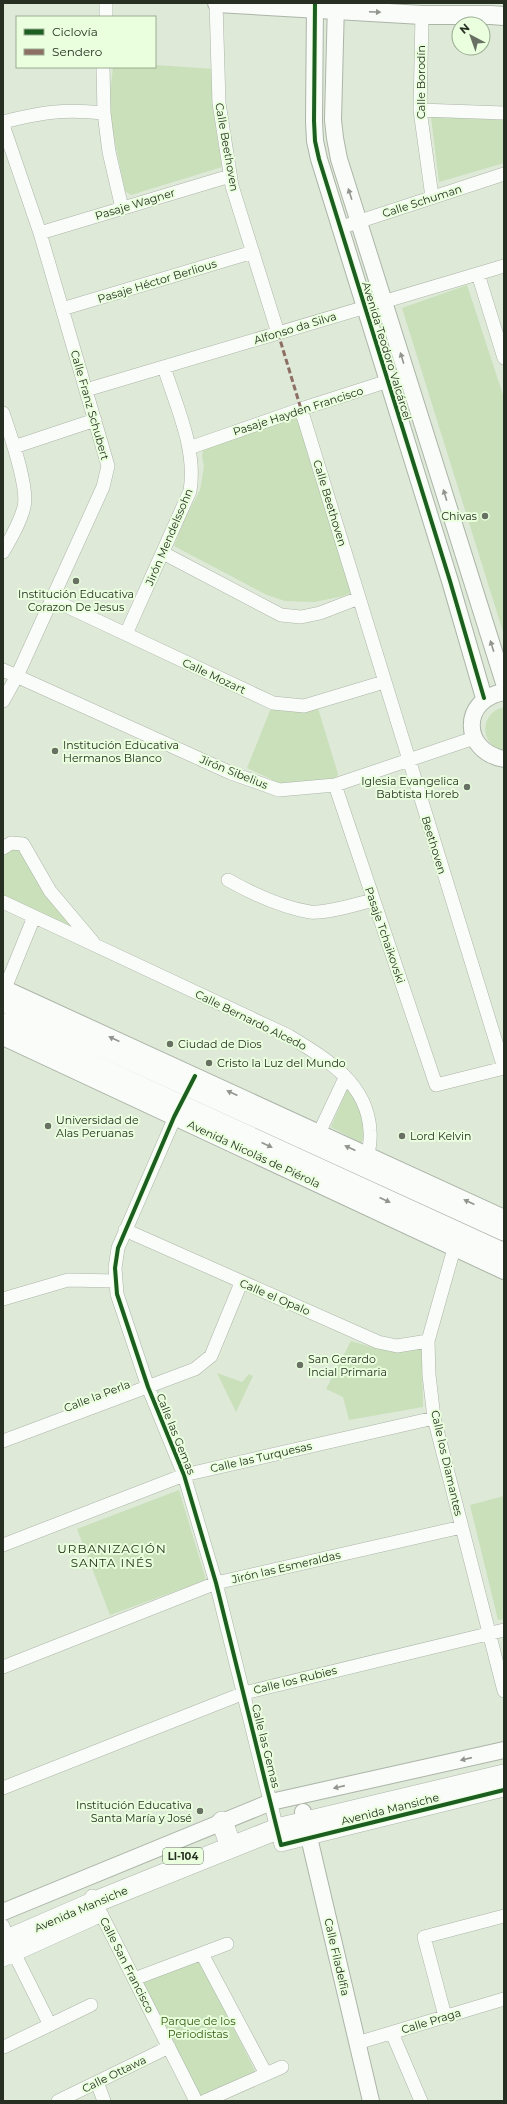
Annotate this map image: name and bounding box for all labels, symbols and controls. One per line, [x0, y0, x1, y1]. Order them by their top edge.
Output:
one-way arrow [369, 9, 382, 15]
legend [16, 16, 156, 68]
north arrow [451, 16, 491, 56]
text: N [456, 20, 472, 37]
text: Ciclovía [52, 24, 98, 39]
text: Sendero [52, 44, 102, 59]
street label: Calle Borodín [414, 45, 428, 119]
street label: Calle Beethoven [212, 102, 242, 192]
street label: Calle Schuman [380, 182, 464, 220]
street label: Pasaje Wagner [93, 185, 177, 223]
one-way arrow [347, 188, 353, 200]
street label: Pasaje Héctor Berlious [96, 256, 219, 306]
street label: Avenida Teodoro Valcárcel [359, 280, 415, 422]
street label: Alfonso da Silva [252, 309, 338, 347]
street label: Calle Franz Schubert [68, 348, 113, 462]
one-way arrow [399, 352, 405, 364]
street label: Pasaje Hayden Francisco [231, 383, 365, 439]
street label: Calle Beethoven [310, 458, 350, 548]
street label: Jirón Mendelssohn [142, 486, 196, 589]
one-way arrow [442, 489, 448, 501]
place label: Chivas [441, 509, 478, 523]
marker: Chivas [480, 511, 490, 521]
marker: Institución Educativa Corazon De Jesus [71, 576, 81, 586]
place label: Institución Educativa Corazon De Jesus [18, 587, 134, 614]
one-way arrow [489, 640, 495, 652]
street label: Calle Mozart [180, 655, 248, 697]
place label: Institución Educativa Hermanos Blanco [63, 738, 179, 765]
marker: Institución Educativa Hermanos Blanco [50, 746, 60, 756]
street label: Jirón Sibelius [197, 752, 271, 792]
place label: Iglesia Evangelica Babtista Horeb [361, 774, 459, 801]
marker: Iglesia Evangelica Babtista Horeb [462, 782, 472, 792]
street label: Beethoven [419, 814, 449, 876]
street label: Pasaje Tchaikovski [362, 885, 408, 985]
street label: Calle Bernardo Alcedo [193, 987, 309, 1053]
one-way arrow [108, 1036, 120, 1042]
place label: Ciudad de Dios [178, 1037, 262, 1051]
marker: Ciudad de Dios [165, 1039, 175, 1049]
place label: Cristo la Luz del Mundo [217, 1056, 346, 1070]
marker: Cristo la Luz del Mundo [204, 1058, 214, 1068]
one-way arrow [226, 1090, 238, 1096]
place label: Universidad de Alas Peruanas [56, 1113, 139, 1140]
street label: Avenida Nicolás de Piérola [185, 1117, 323, 1191]
marker: Universidad de Alas Peruanas [43, 1121, 53, 1131]
place label: Lord Kelvin [410, 1129, 471, 1143]
marker: Lord Kelvin [397, 1131, 407, 1141]
one-way arrow [262, 1142, 273, 1148]
one-way arrow [345, 1145, 356, 1151]
one-way arrow [380, 1197, 391, 1203]
one-way arrow [463, 1199, 474, 1205]
street label: Calle el Opalo [238, 1276, 312, 1318]
place label: San Gerardo Incial Primaria [308, 1352, 387, 1379]
marker: San Gerardo Incial Primaria [295, 1360, 305, 1370]
street label: Calle la Perla [62, 1377, 132, 1415]
street label: Calle las Gemas [153, 1391, 199, 1477]
street label: Calle los Diamantes [428, 1409, 466, 1518]
street label: Calle las Turquesas [209, 1438, 314, 1476]
district label: URBANIZACIÓN SANTA INÉS [57, 1541, 167, 1570]
street label: Jirón las Esmeraldas [229, 1548, 342, 1587]
street label: Calle los Rubies [252, 1663, 339, 1697]
street label: Calle las Gemas [249, 1703, 283, 1790]
one-way arrow [460, 1756, 472, 1762]
one-way arrow [333, 1784, 345, 1790]
street label: Avenida Mansiche [340, 1790, 441, 1828]
place label: Institución Educativa Santa María y José [76, 1798, 192, 1825]
marker: Institución Educativa Santa María y José [195, 1806, 205, 1816]
road number: LI-104 [163, 1848, 203, 1864]
street label: Avenida Mansiche [32, 1883, 130, 1935]
street label: Calle San Francisco [97, 1915, 157, 2015]
street label: Calle Filadelfia [321, 1917, 353, 1997]
street label: Calle Praga [399, 2005, 463, 2037]
park label: Parque de los Periodistas [160, 2014, 236, 2041]
street label: Calle Ottawa [80, 2052, 148, 2096]

